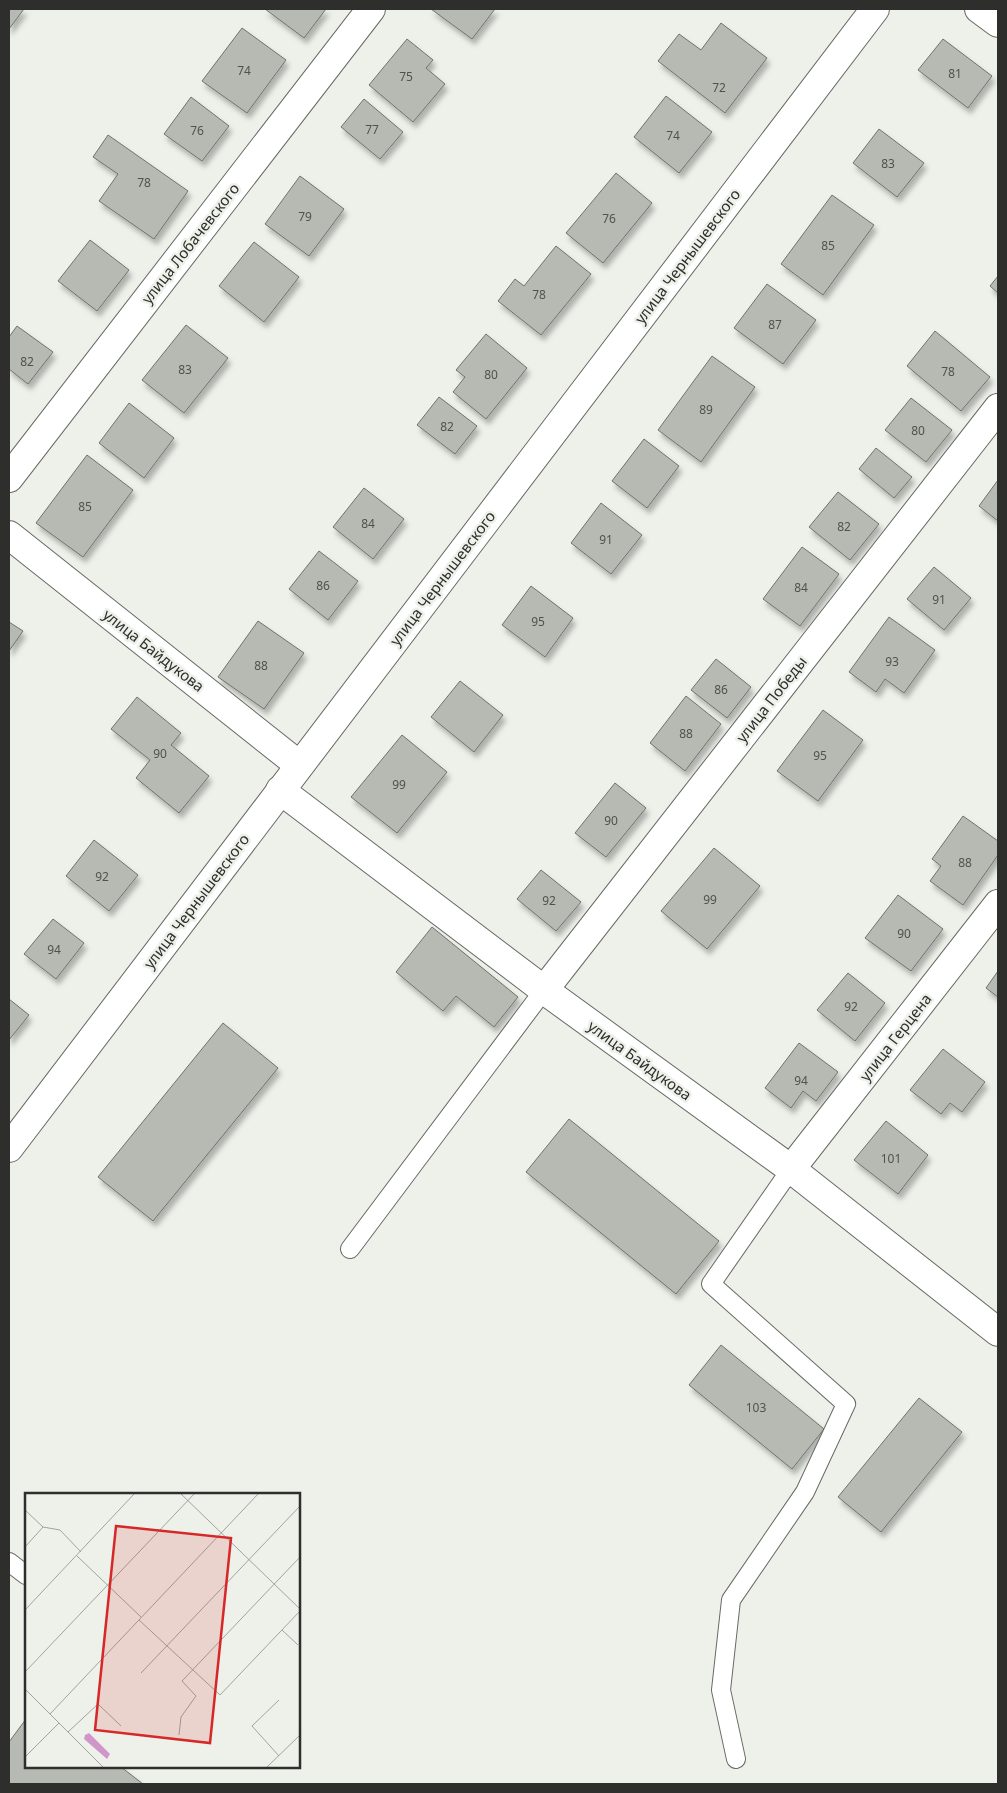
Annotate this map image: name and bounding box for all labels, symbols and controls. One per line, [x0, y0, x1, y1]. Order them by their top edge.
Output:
house number: 74 [237, 62, 251, 79]
house number: 81 [948, 65, 962, 82]
house number: 75 [399, 68, 413, 85]
house number: 72 [712, 79, 726, 96]
house number: 77 [365, 121, 379, 138]
house number: 76 [190, 122, 204, 139]
house number: 74 [666, 127, 680, 144]
house number: 83 [881, 155, 895, 172]
house number: 78 [137, 174, 151, 191]
street label: улица Лобачевского [137, 178, 243, 307]
street label: улица Чернышевского [630, 184, 744, 327]
house number: 79 [298, 208, 312, 225]
house number: 76 [602, 210, 616, 227]
house number: 85 [821, 237, 835, 254]
house number: 78 [532, 286, 546, 303]
house number: 87 [768, 316, 782, 333]
house number: 82 [20, 353, 34, 370]
house number: 83 [178, 361, 192, 378]
house number: 78 [941, 363, 955, 380]
house number: 80 [484, 366, 498, 383]
house number: 89 [699, 401, 713, 418]
house number: 82 [440, 418, 454, 435]
house number: 80 [911, 422, 925, 439]
house number: 85 [78, 498, 92, 515]
street label: улица Чернышевского [385, 506, 499, 649]
house number: 84 [361, 515, 375, 532]
house number: 82 [837, 518, 851, 535]
house number: 91 [599, 531, 613, 548]
house number: 86 [316, 577, 330, 594]
house number: 84 [794, 579, 808, 596]
house number: 91 [932, 591, 946, 608]
street label: улица Байдукова [99, 604, 209, 696]
house number: 95 [531, 613, 545, 630]
street label: улица Победы [731, 652, 811, 746]
house number: 93 [885, 653, 899, 670]
house number: 88 [254, 657, 268, 674]
house number: 86 [714, 681, 728, 698]
house number: 88 [679, 725, 693, 742]
house number: 90 [153, 745, 167, 762]
house number: 95 [813, 747, 827, 764]
house number: 99 [392, 776, 406, 793]
house number: 90 [604, 812, 618, 829]
street label: улица Чернышевского [139, 829, 253, 972]
house number: 88 [958, 854, 972, 871]
house number: 92 [95, 868, 109, 885]
house number: 99 [703, 891, 717, 908]
house number: 92 [542, 892, 556, 909]
house number: 90 [897, 925, 911, 942]
house number: 94 [47, 941, 61, 958]
street label: улица Герцена [855, 989, 935, 1085]
house number: 92 [844, 998, 858, 1015]
street label: улица Байдукова [584, 1016, 696, 1104]
house number: 94 [794, 1072, 808, 1089]
house number: 101 [881, 1150, 901, 1167]
house number: 103 [746, 1399, 766, 1416]
inset map [25, 1493, 300, 1768]

